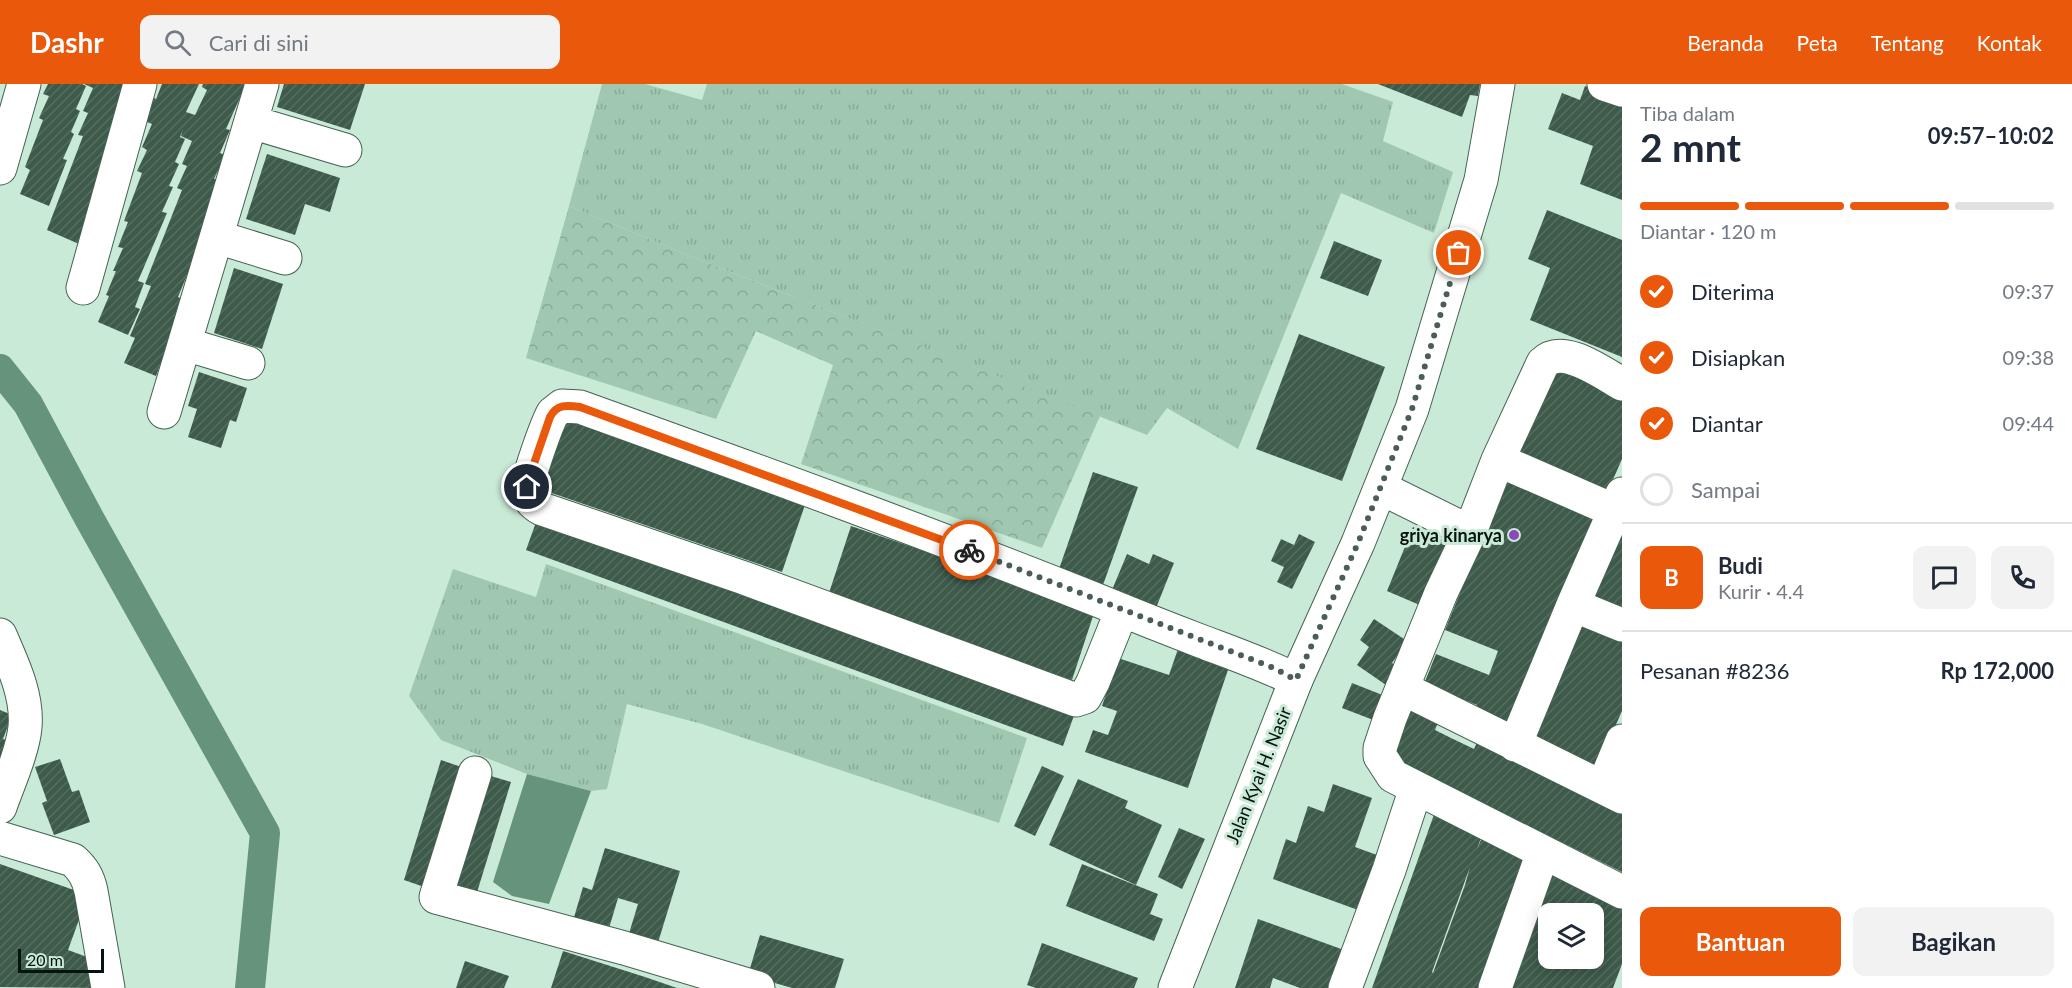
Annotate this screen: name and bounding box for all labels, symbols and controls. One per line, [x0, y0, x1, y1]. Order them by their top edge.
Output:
search box [140, 15, 560, 69]
text: Dashr [30, 25, 104, 59]
icon: search [161, 26, 194, 59]
text: Cari di sini [209, 29, 309, 56]
text: Beranda [1687, 30, 1764, 55]
text: Peta [1797, 30, 1838, 55]
text: Tentang [1871, 30, 1944, 55]
text: Kontak [1977, 30, 2042, 55]
text: Tiba dalam [1640, 101, 1735, 125]
text: 09:57–10:02 [1928, 122, 2054, 149]
text: 2 mnt [1640, 124, 1741, 170]
text: Diantar · 120 m [1640, 219, 1777, 243]
pin [1433, 227, 1484, 278]
icon: bag [1442, 236, 1475, 269]
icon: check [1640, 275, 1673, 308]
text: Diterima [1691, 278, 1775, 305]
text: 09:37 [2003, 279, 2054, 303]
icon: check [1640, 341, 1673, 374]
text: Disiapkan [1691, 344, 1785, 371]
text: 09:38 [2003, 345, 2054, 369]
icon: check [1640, 407, 1673, 440]
text: Diantar [1691, 410, 1763, 437]
text: 09:44 [2003, 411, 2054, 435]
pin [501, 461, 552, 512]
icon: home [510, 470, 543, 503]
text: Sampai [1691, 476, 1760, 503]
courier [939, 520, 999, 580]
place label: griya kinarya [1400, 524, 1502, 546]
marker: griya kinarya [1507, 528, 1521, 542]
icon: bike [953, 534, 986, 567]
button: chat [1913, 546, 1976, 609]
button: phone [1991, 546, 2054, 609]
text: Budi [1718, 552, 1763, 579]
text: B [1664, 564, 1679, 591]
text: Kurir · 4.4 [1718, 579, 1804, 603]
text: Pesanan #8236 [1640, 657, 1790, 684]
text: Rp 172,000 [1940, 657, 2054, 684]
street label: Jalan Kyai H. Nasir [1221, 703, 1296, 847]
map controls [1538, 903, 1604, 969]
button: layers [1538, 903, 1604, 969]
button: Bantuan [1640, 907, 1841, 976]
button: Bagikan [1853, 907, 2054, 976]
scale bar [18, 946, 104, 974]
text: 20 m [27, 950, 63, 969]

